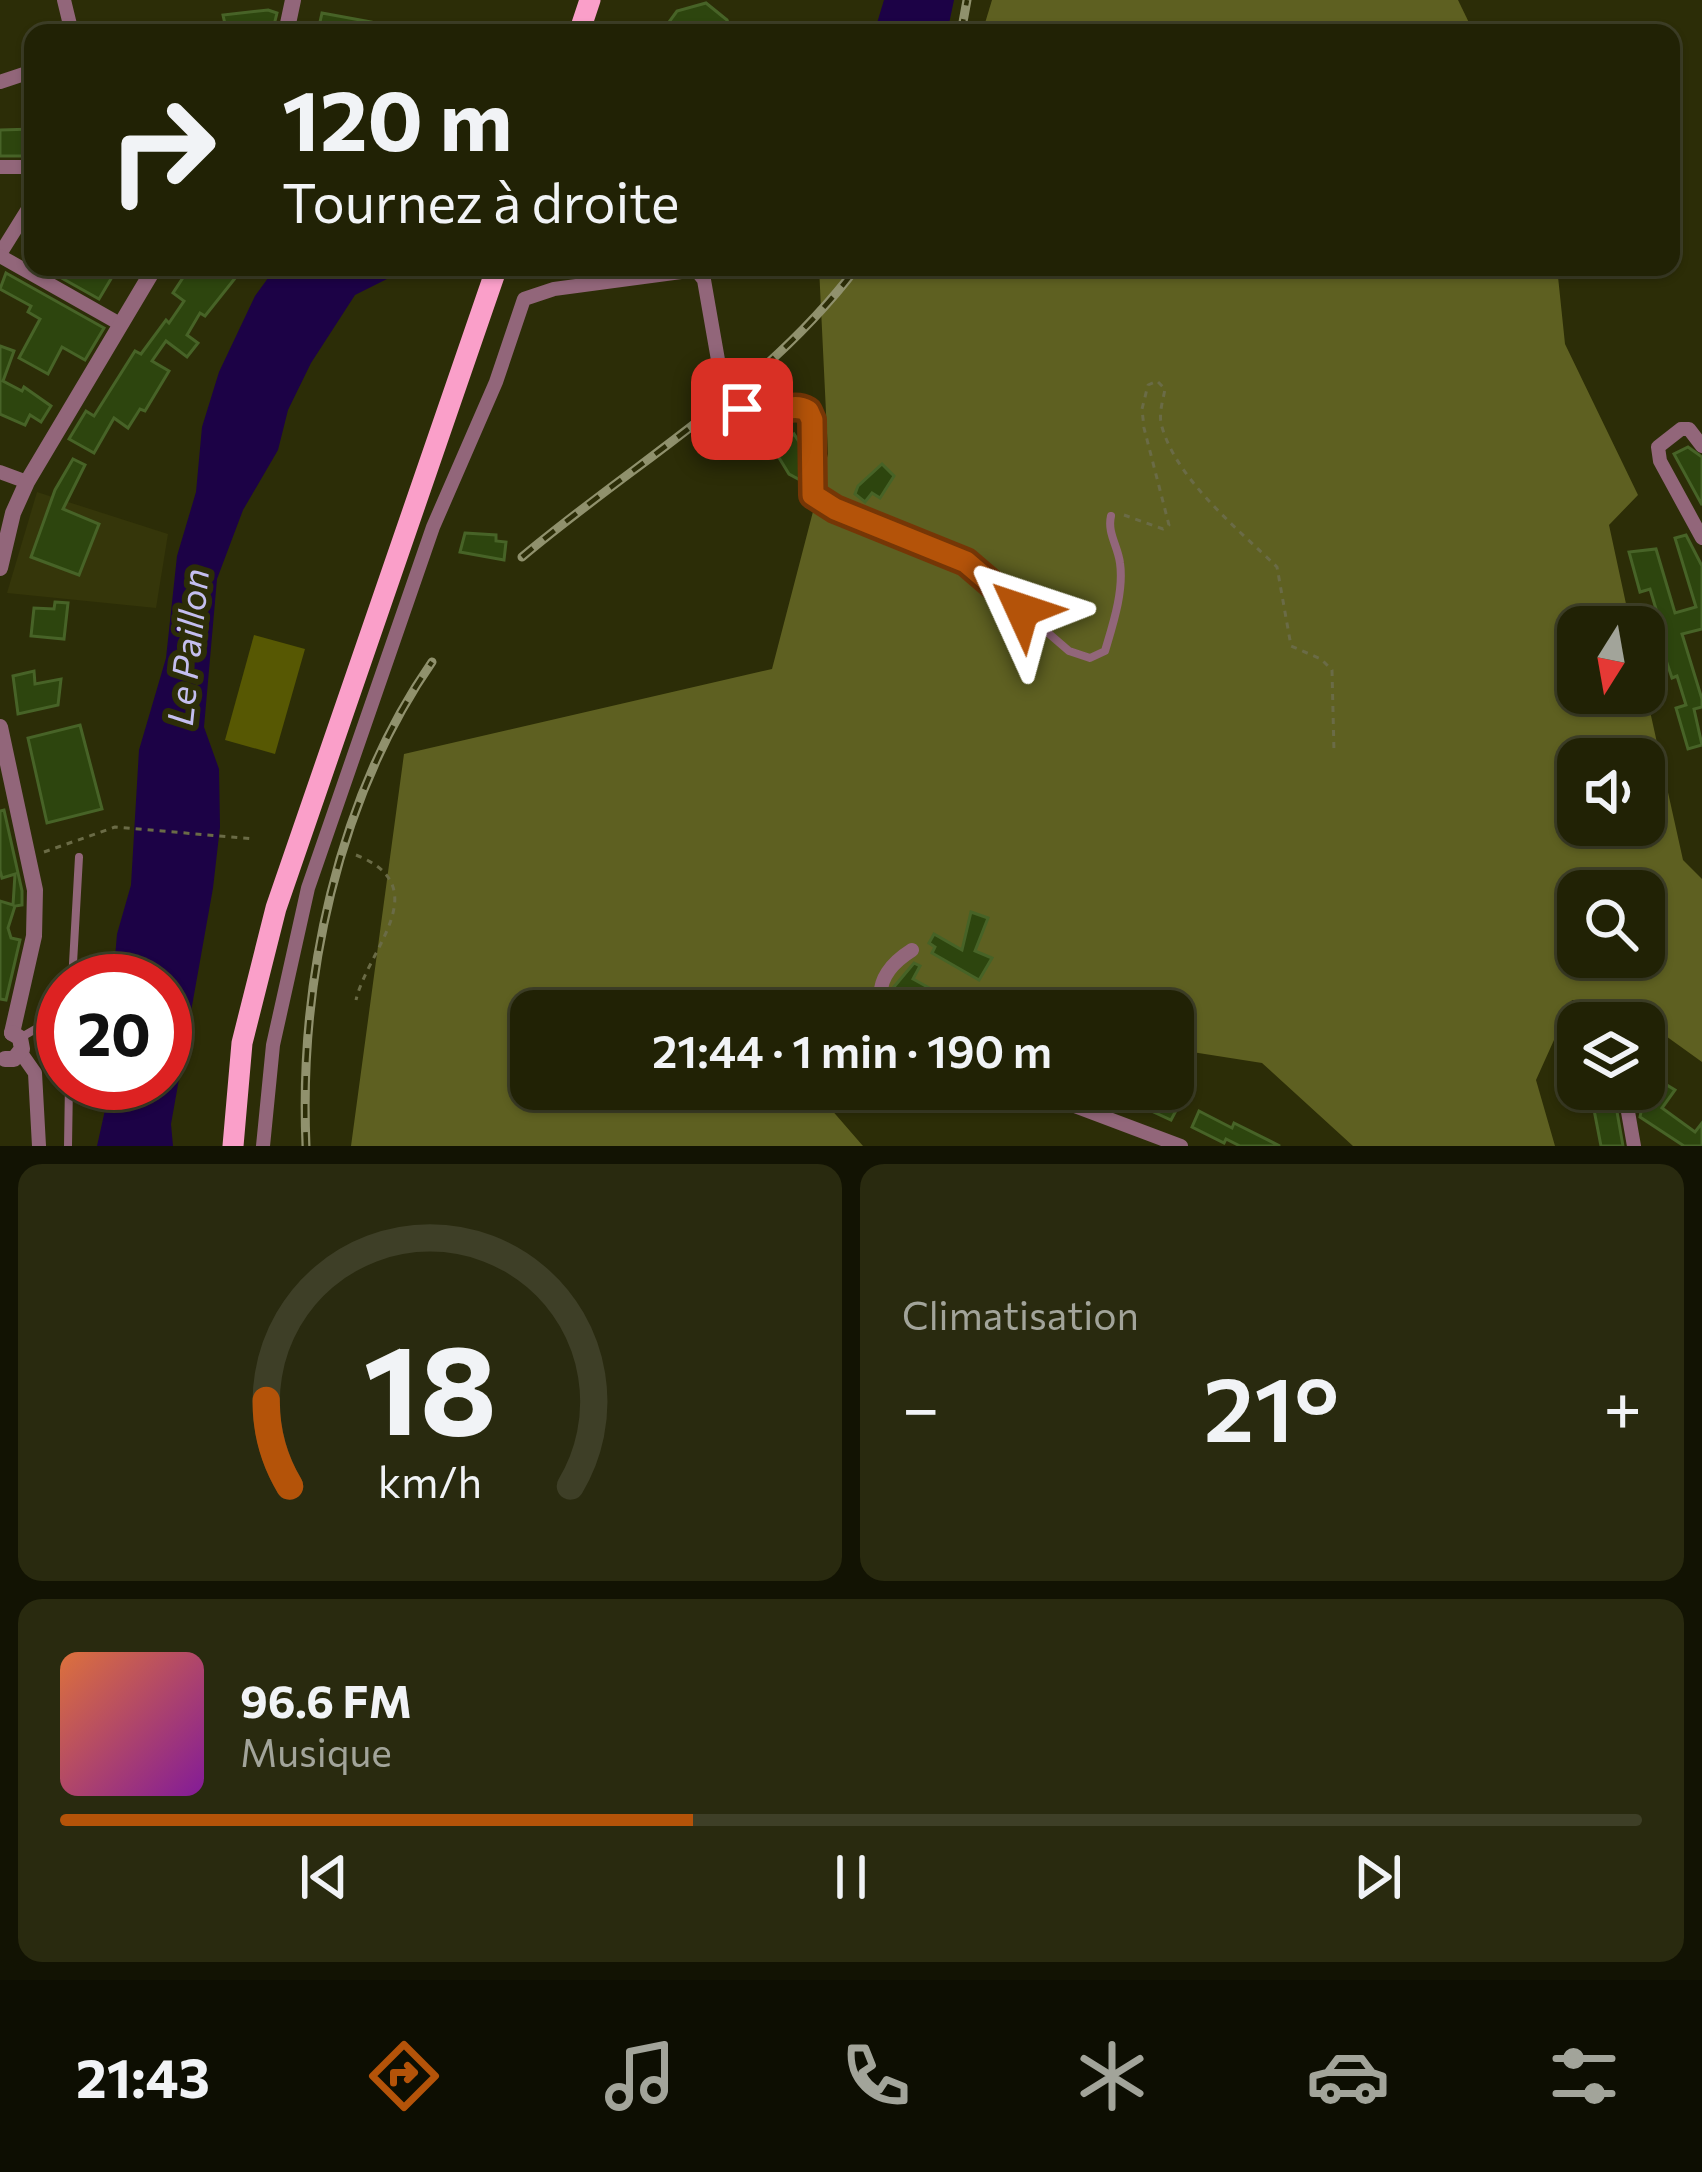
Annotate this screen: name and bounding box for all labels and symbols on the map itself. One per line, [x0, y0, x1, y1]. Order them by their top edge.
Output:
pin [691, 358, 793, 460]
position arrow [959, 547, 1085, 673]
water label: Le Paillon [156, 566, 216, 727]
north arrow [1557, 606, 1665, 714]
speed limit sign: 20 [36, 954, 192, 1110]

